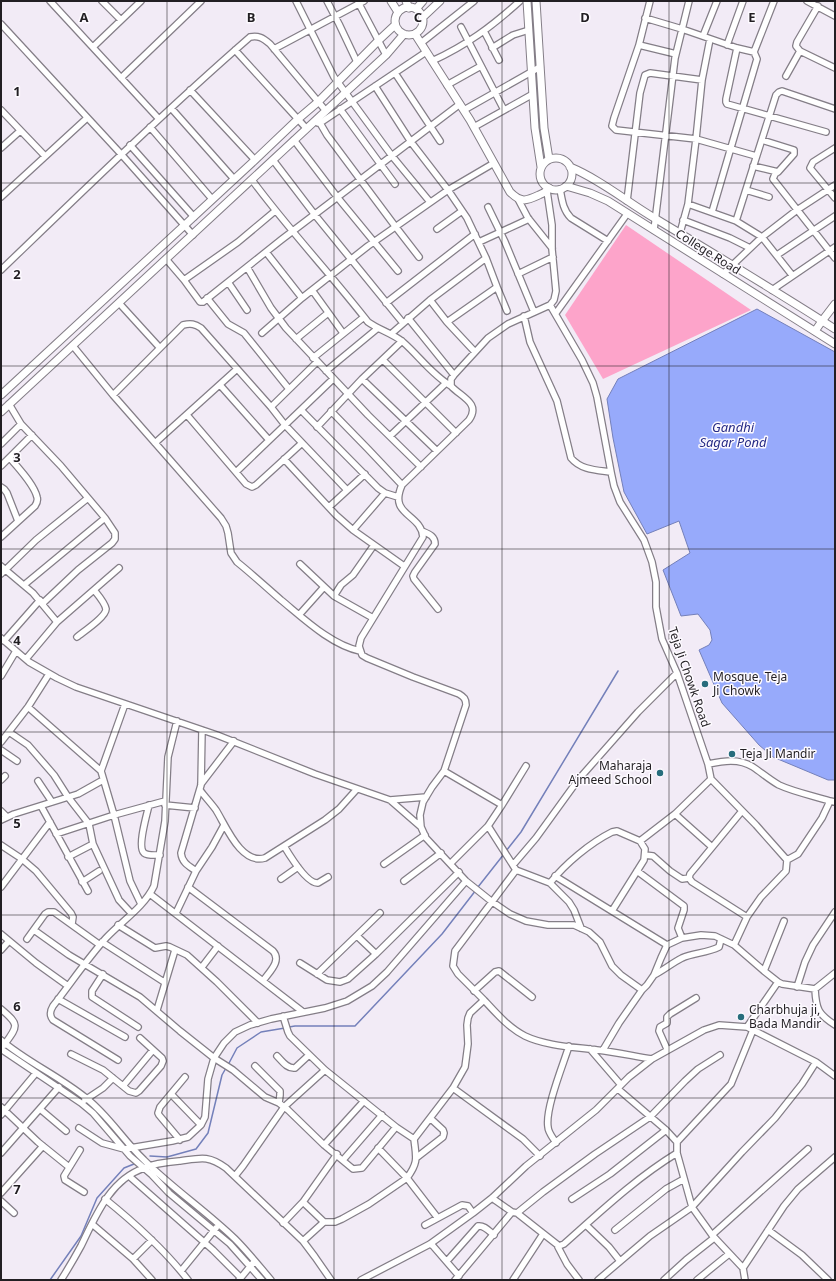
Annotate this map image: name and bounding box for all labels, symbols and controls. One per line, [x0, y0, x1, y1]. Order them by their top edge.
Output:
text: A [80, 8, 89, 26]
text: B [247, 8, 255, 26]
text: C [414, 8, 422, 26]
text: D [580, 8, 590, 26]
text: E [748, 8, 756, 26]
text: 1 [13, 82, 21, 100]
street label: College Road [672, 225, 744, 278]
text: 2 [13, 265, 21, 283]
water label: Gandhi Sagar Pond [699, 418, 767, 451]
text: 3 [13, 448, 21, 466]
street label: Teja Ji Chowk Road [664, 624, 715, 729]
text: 4 [13, 631, 21, 649]
place label: Mosque, Teja Ji Chowk [712, 668, 787, 699]
marker: Mosque, Teja Ji Chowk [700, 679, 710, 689]
place label: Teja Ji Mandir [740, 745, 816, 762]
marker: Teja Ji Mandir [727, 749, 737, 759]
place label: Maharaja Ajmeed School [569, 757, 652, 788]
marker: Maharaja Ajmeed School [655, 768, 665, 778]
text: 5 [13, 814, 21, 832]
text: 6 [13, 997, 21, 1015]
place label: Charbhuja ji, Bada Mandir [749, 1001, 821, 1032]
marker: Charbhuja ji, Bada Mandir [736, 1012, 746, 1022]
text: 7 [13, 1180, 21, 1198]

